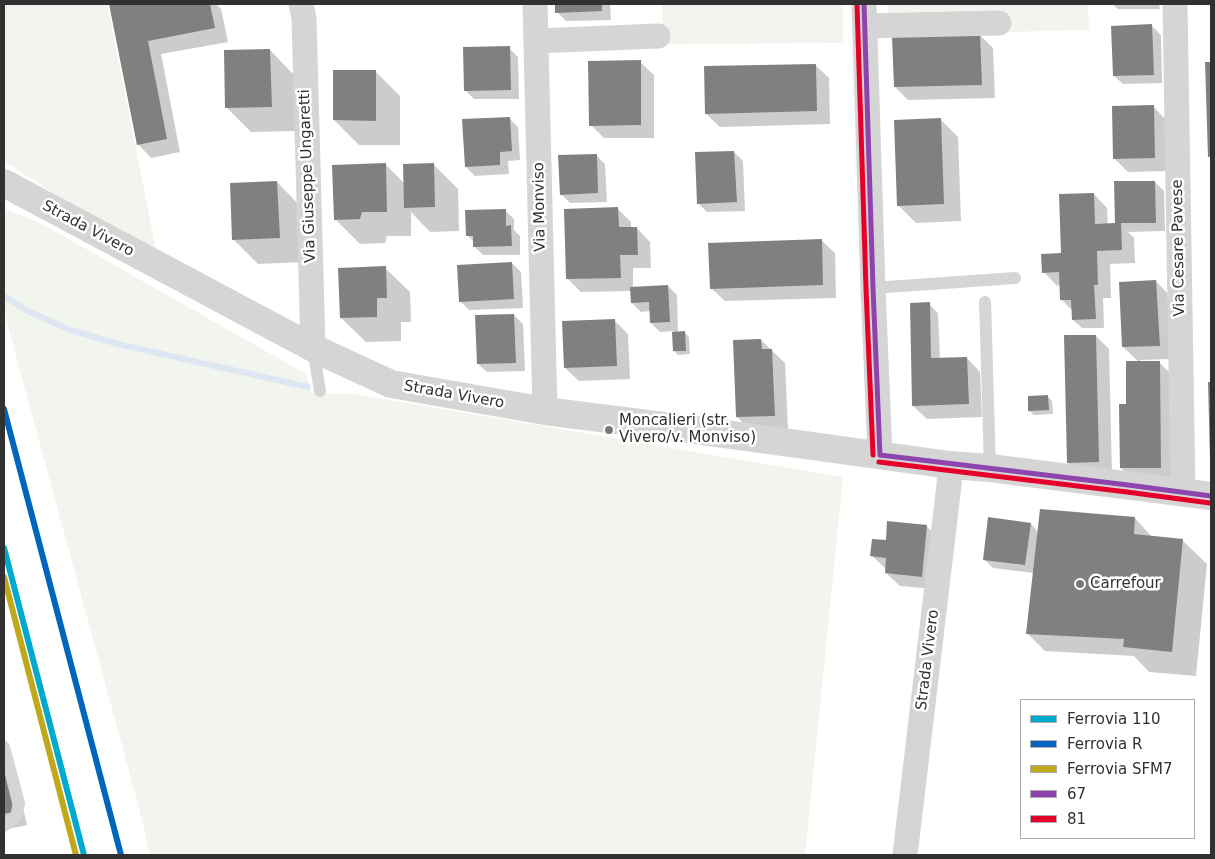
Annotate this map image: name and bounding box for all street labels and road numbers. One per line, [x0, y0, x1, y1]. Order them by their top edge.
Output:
street label: Via Giuseppe Ungaretti [296, 89, 320, 263]
street label: Via Monviso [530, 162, 550, 252]
street label: Via Cesare Pavese [1169, 179, 1189, 317]
street label: Strada Vivero [39, 197, 137, 261]
street label: Strada Vivero [402, 377, 506, 413]
street label: Strada Vivero [913, 609, 943, 711]

